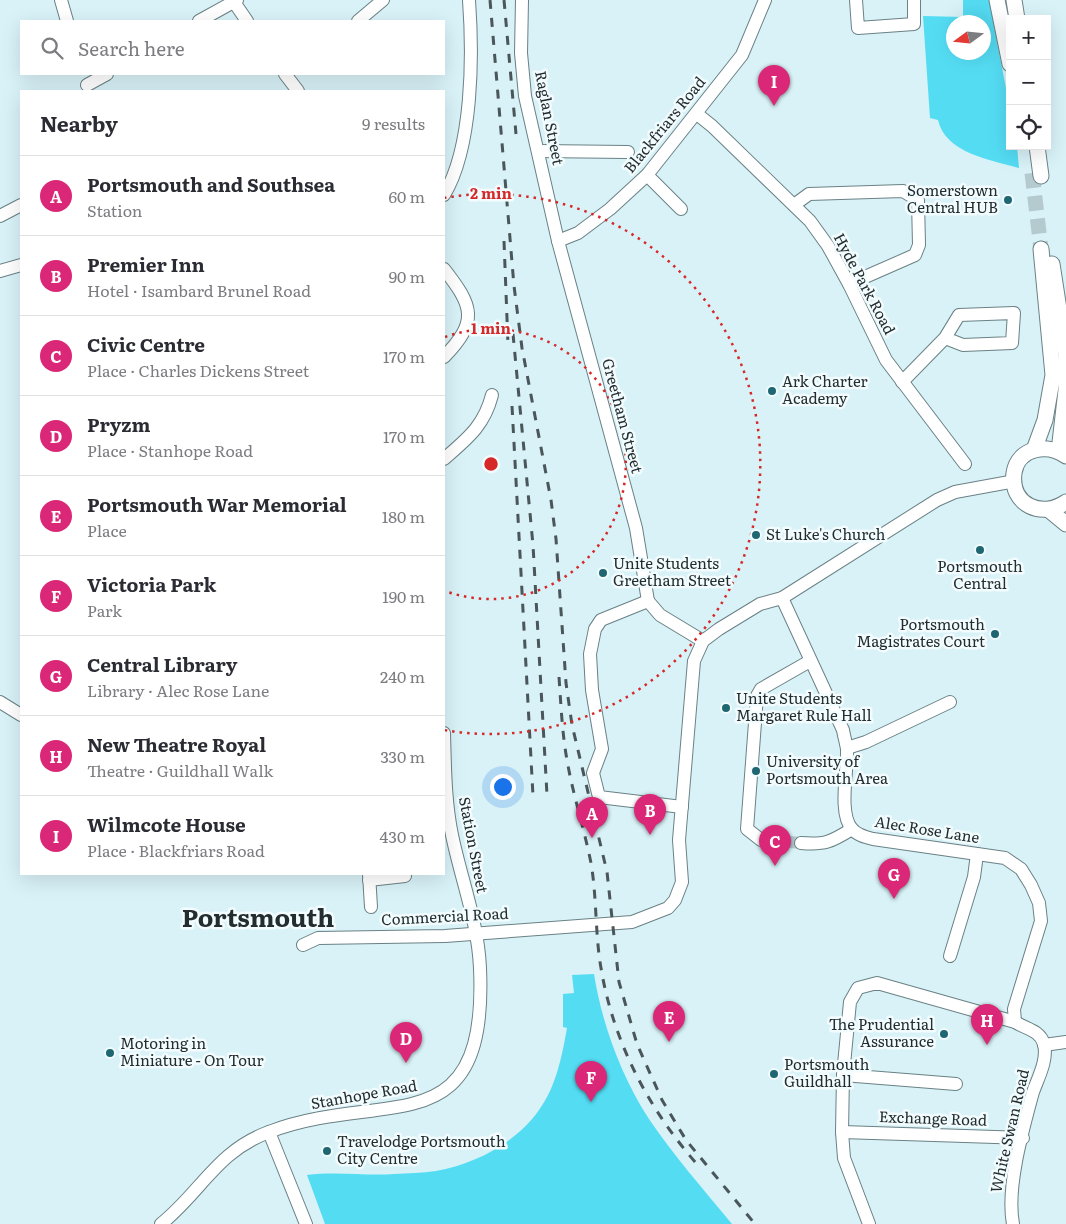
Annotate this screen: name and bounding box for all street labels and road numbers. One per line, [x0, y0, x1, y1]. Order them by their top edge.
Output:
street label: Raglan Street [530, 69, 571, 167]
street label: Blackfriars Road [618, 71, 710, 177]
street label: Hyde Park Road [829, 228, 902, 338]
street label: Greetham Street [597, 356, 650, 476]
street label: Station Street [454, 794, 495, 895]
street label: Alec Rose Lane [873, 809, 982, 848]
street label: Commercial Road [381, 901, 509, 930]
street label: White Swan Road [983, 1066, 1034, 1195]
street label: Stanhope Road [309, 1073, 419, 1114]
street label: Exchange Road [879, 1104, 988, 1131]

